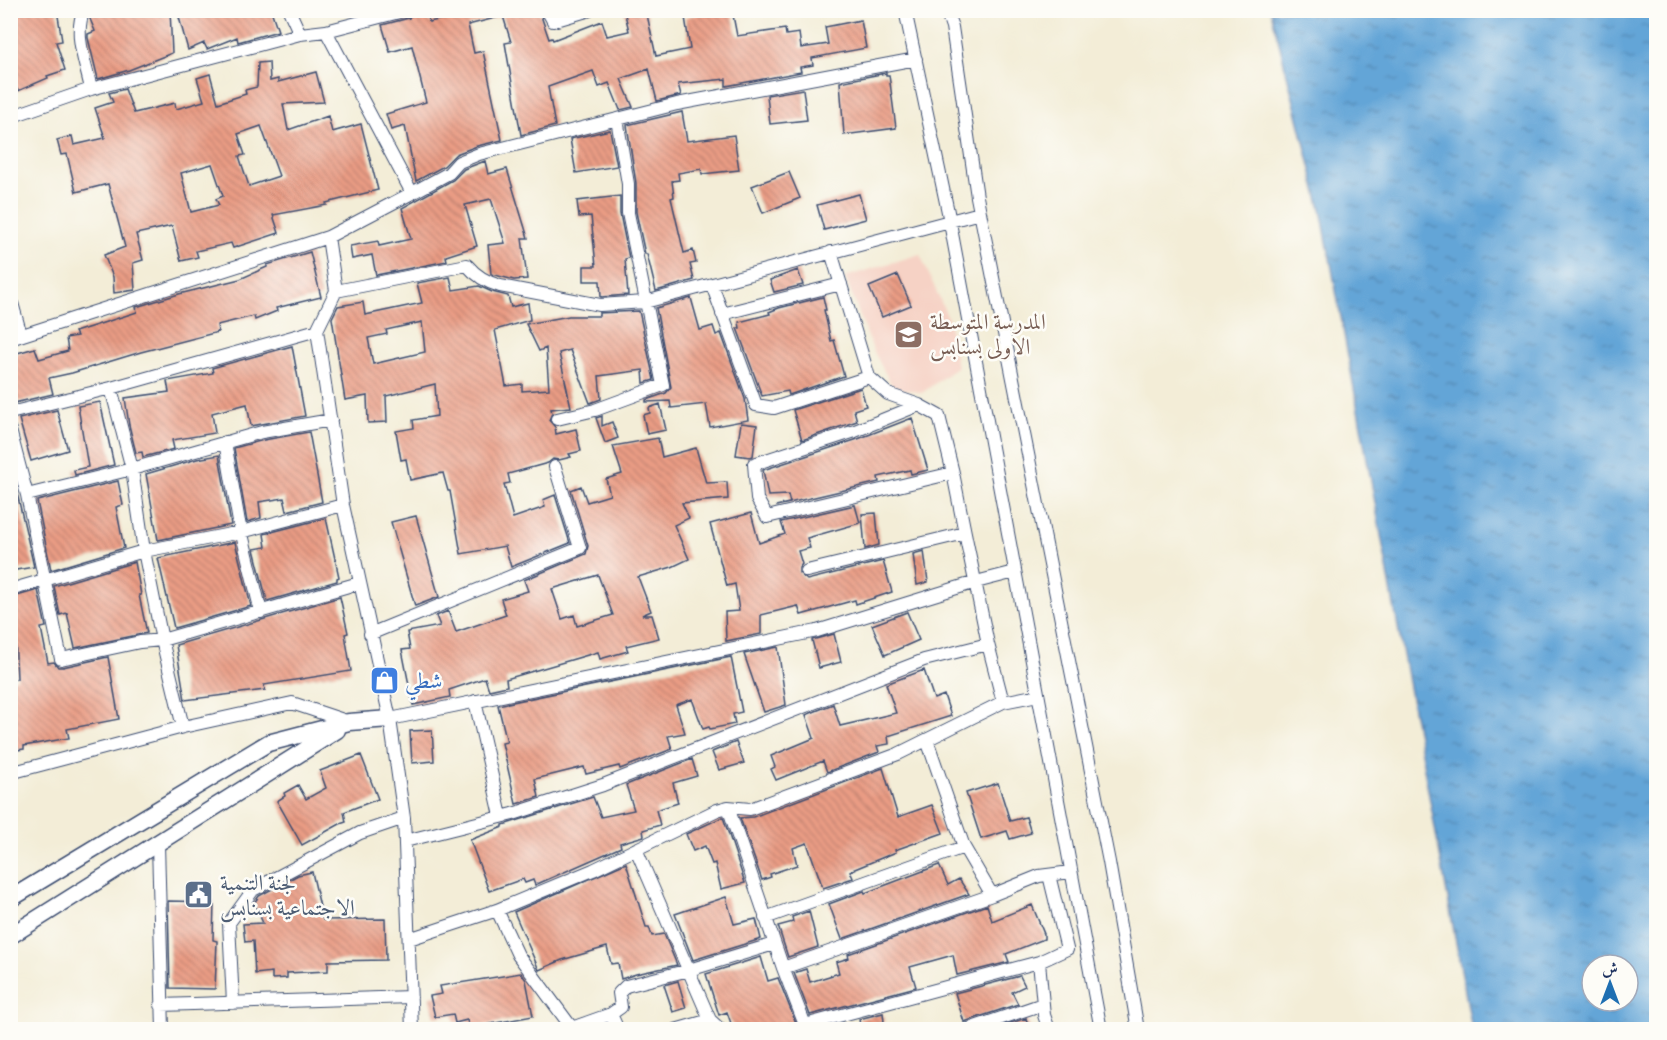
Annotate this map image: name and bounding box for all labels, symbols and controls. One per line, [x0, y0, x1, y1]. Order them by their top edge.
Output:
place label: المدرسة المتوسطة الاولى بسنابس [930, 308, 1046, 362]
school or university icon: المدرسة المتوسطة الاولى بسنابس [893, 318, 925, 350]
shop icon: شطي [368, 664, 400, 696]
place label: شطي [405, 667, 443, 701]
place label: لجنة التنمية الاجتماعية بسنابس [220, 869, 355, 923]
public building icon: لجنة التنمية الاجتماعية بسنابس [183, 879, 215, 911]
north arrow [1580, 953, 1640, 1013]
text: ش [1602, 959, 1618, 978]

